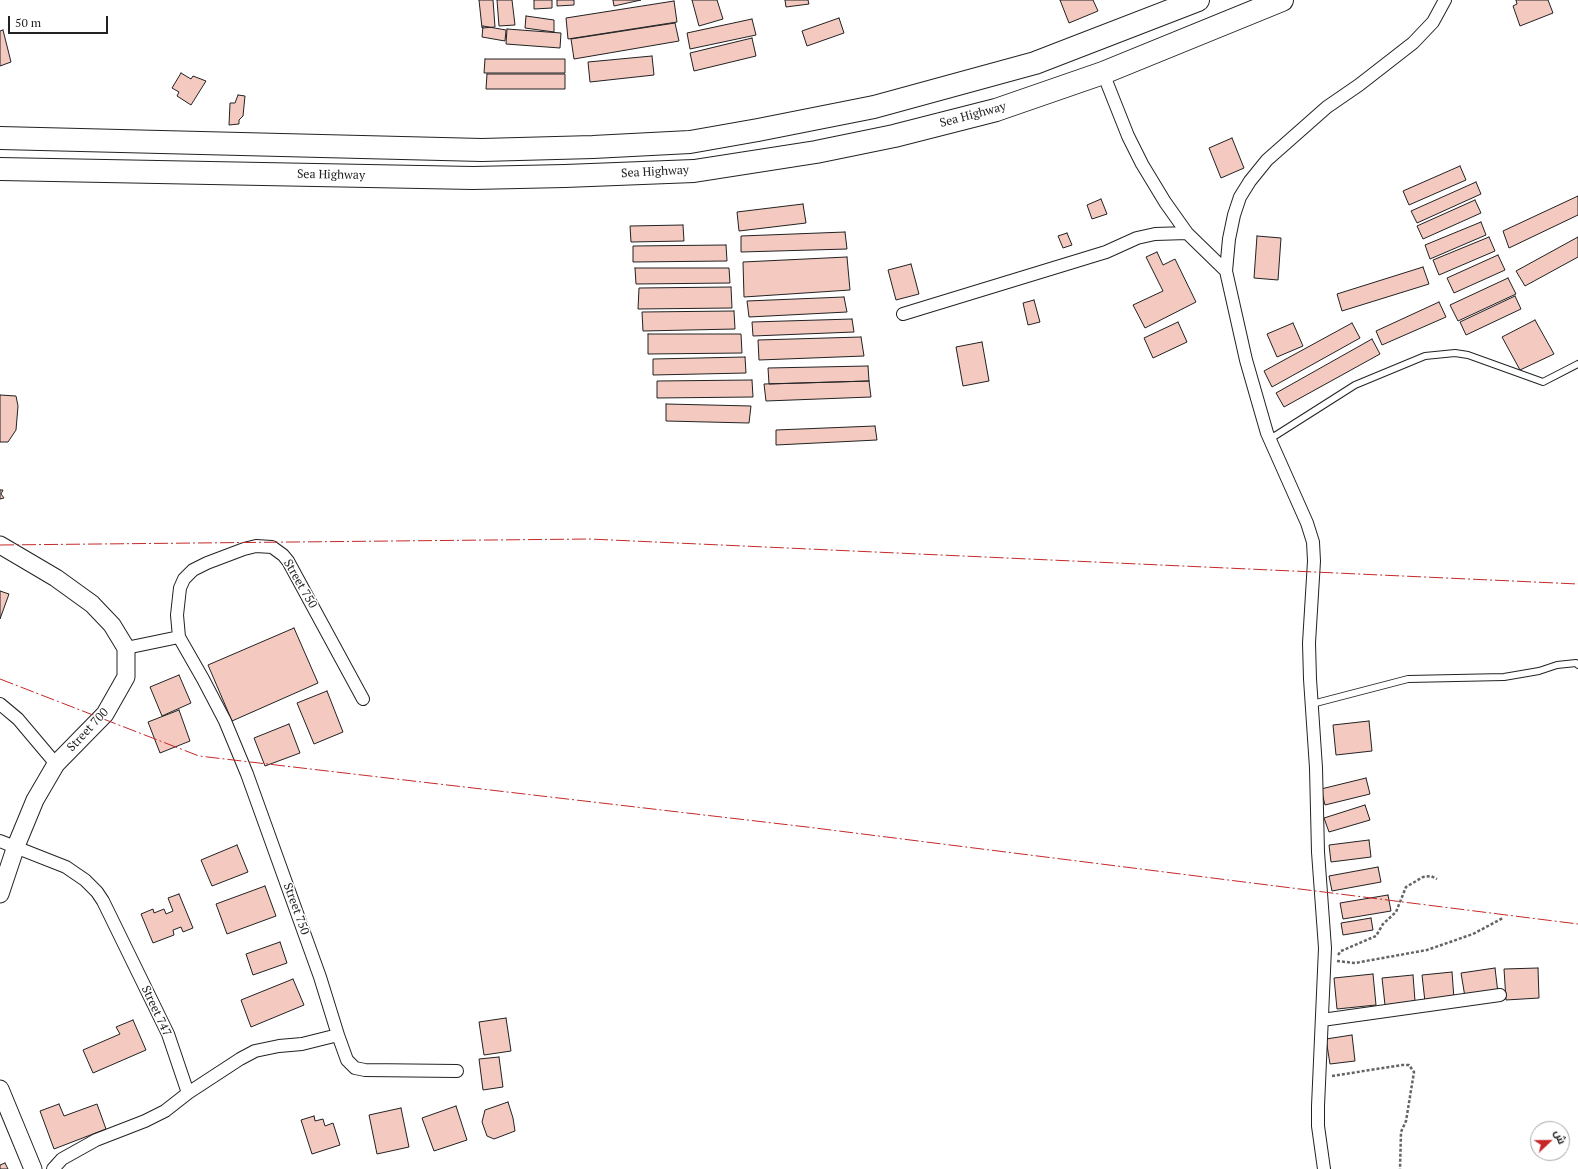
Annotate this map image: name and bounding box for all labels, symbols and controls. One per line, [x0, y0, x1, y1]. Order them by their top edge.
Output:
scale bar [10, 8, 110, 34]
text: 50 m [15, 15, 41, 30]
street label: Sea Highway [938, 99, 1008, 131]
street label: Sea Highway [621, 163, 689, 181]
street label: Sea Highway [297, 167, 365, 183]
street label: Street 750 [280, 557, 320, 611]
street label: Street 700 [64, 705, 112, 755]
street label: Street 750 [280, 881, 312, 937]
street label: Street 747 [138, 983, 174, 1039]
north arrow [1530, 1121, 1570, 1161]
text: ش [1551, 1128, 1569, 1146]

